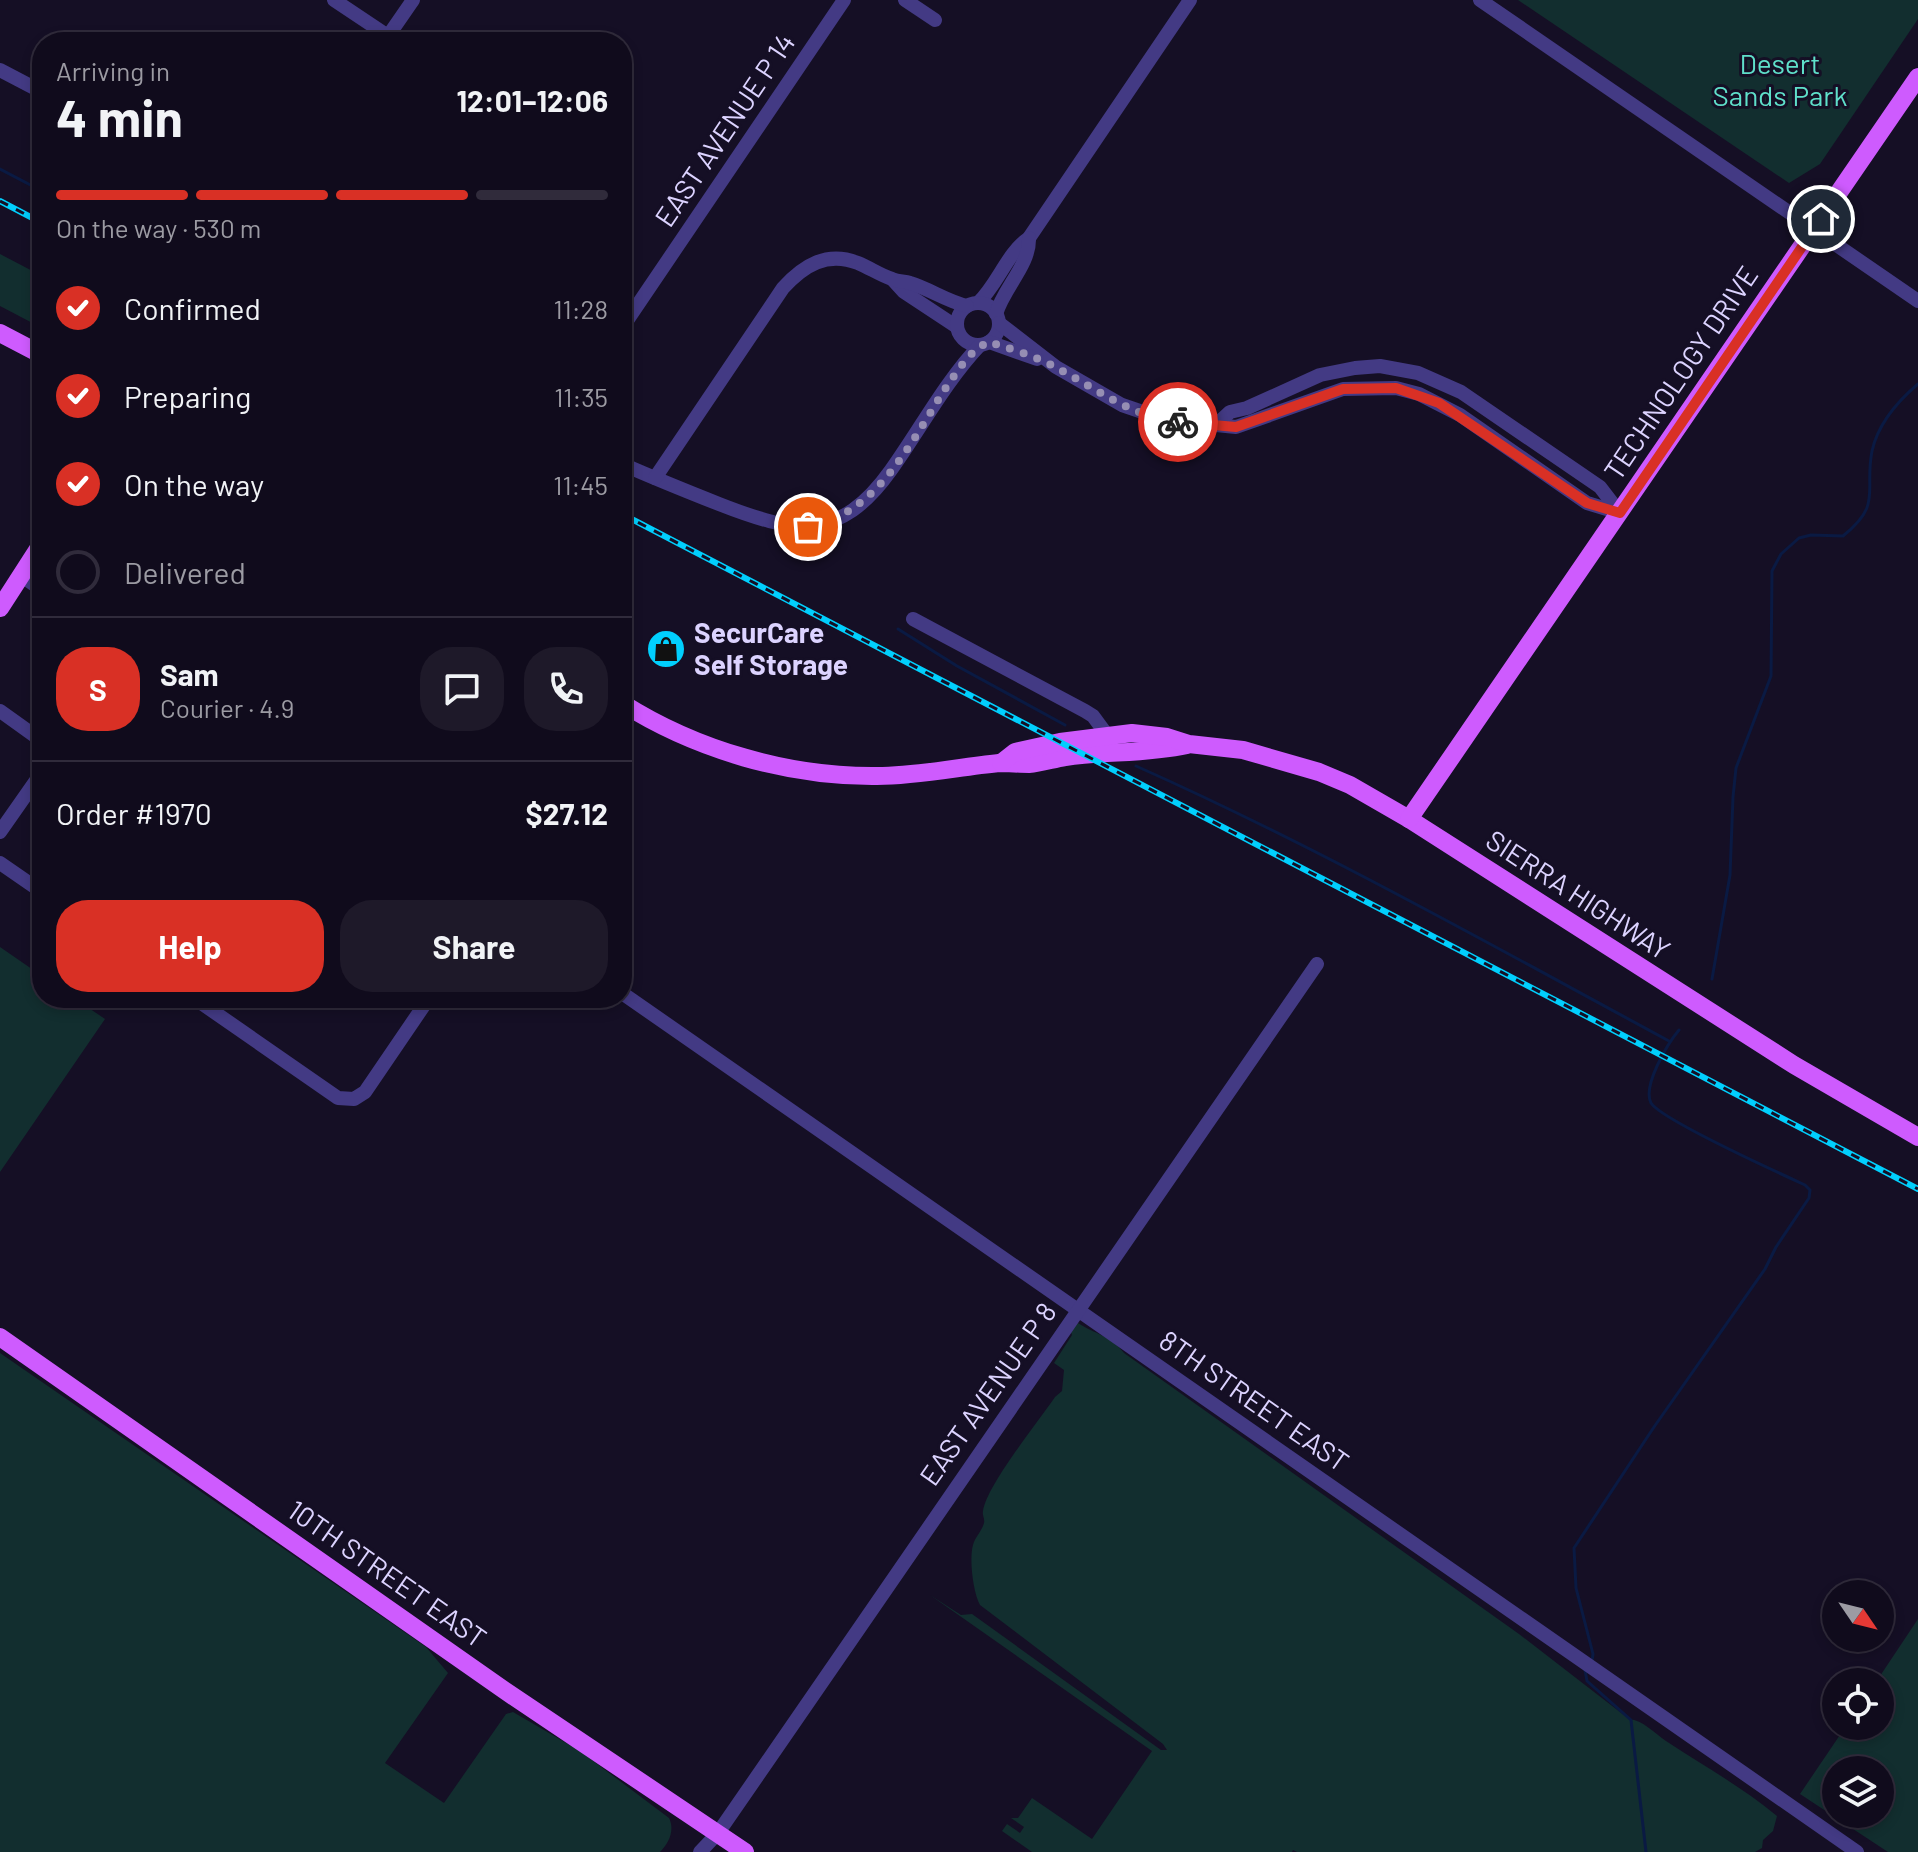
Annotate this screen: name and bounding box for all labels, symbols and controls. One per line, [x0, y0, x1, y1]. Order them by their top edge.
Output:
street label: EAST AVENUE P 14 [647, 26, 801, 233]
park label: Desert Sands Park [1713, 46, 1847, 112]
text: Arriving in [56, 55, 170, 86]
text: 12:01–12:06 [456, 82, 608, 118]
text: 4 min [56, 85, 183, 147]
pin [1787, 185, 1855, 253]
icon: home [1799, 197, 1843, 241]
text: On the way · 530 m [56, 212, 261, 243]
street label: TECHNOLOGY DRIVE [1596, 259, 1764, 486]
icon: check [56, 286, 100, 330]
text: Confirmed [124, 290, 261, 326]
text: 11:28 [553, 293, 608, 324]
icon: check [56, 374, 100, 418]
text: Preparing [124, 378, 251, 414]
text: 11:35 [554, 381, 608, 412]
courier [1138, 382, 1218, 462]
icon: bike [1156, 400, 1200, 444]
icon: check [56, 462, 100, 506]
text: On the way [124, 466, 264, 502]
text: 11:45 [553, 469, 608, 500]
pin [774, 493, 842, 561]
icon: bag [786, 505, 830, 549]
text: Delivered [124, 554, 246, 590]
place label: SecurCare Self Storage [694, 615, 848, 681]
shop icon: SecurCare Self Storage [645, 628, 687, 670]
button: chat [420, 647, 504, 731]
button: phone [524, 647, 608, 731]
text: Sam [160, 656, 219, 692]
text: S [89, 671, 107, 707]
text: Courier · 4.9 [160, 692, 294, 723]
text: Order #1970 [56, 795, 212, 831]
text: $27.12 [526, 795, 608, 831]
street label: SIERRA HIGHWAY [1480, 822, 1677, 966]
button: Help [56, 900, 324, 992]
button: Share [340, 900, 608, 992]
street label: EAST AVENUE P 8 [912, 1295, 1063, 1491]
street label: 8TH STREET EAST [1153, 1322, 1356, 1478]
street label: 10TH STREET EAST [282, 1492, 493, 1654]
north arrow [1822, 1580, 1894, 1652]
map controls [1822, 1580, 1894, 1828]
button: locate [1822, 1668, 1894, 1740]
button: layers [1822, 1756, 1894, 1828]

